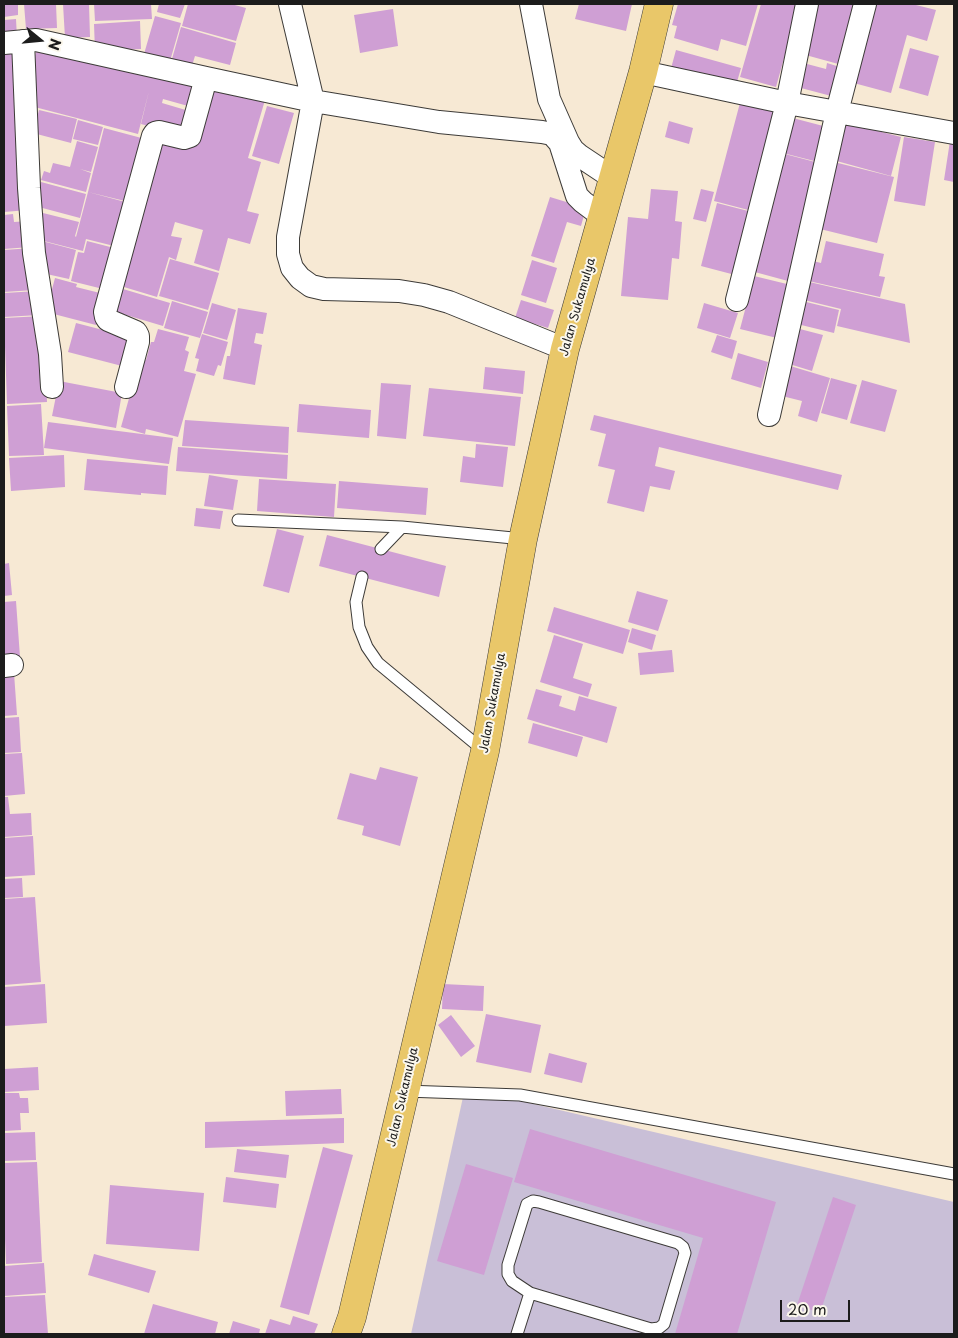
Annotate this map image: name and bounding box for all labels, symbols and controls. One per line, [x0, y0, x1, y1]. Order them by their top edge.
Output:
north arrow [15, 15, 65, 65]
text: N [43, 36, 66, 53]
street label: Jalan Sukamulya [557, 256, 599, 358]
street label: Jalan Sukamulya [477, 652, 509, 754]
street label: Jalan Sukamulya [385, 1046, 421, 1148]
scale bar [783, 1290, 853, 1322]
text: 20 m [788, 1297, 827, 1320]

